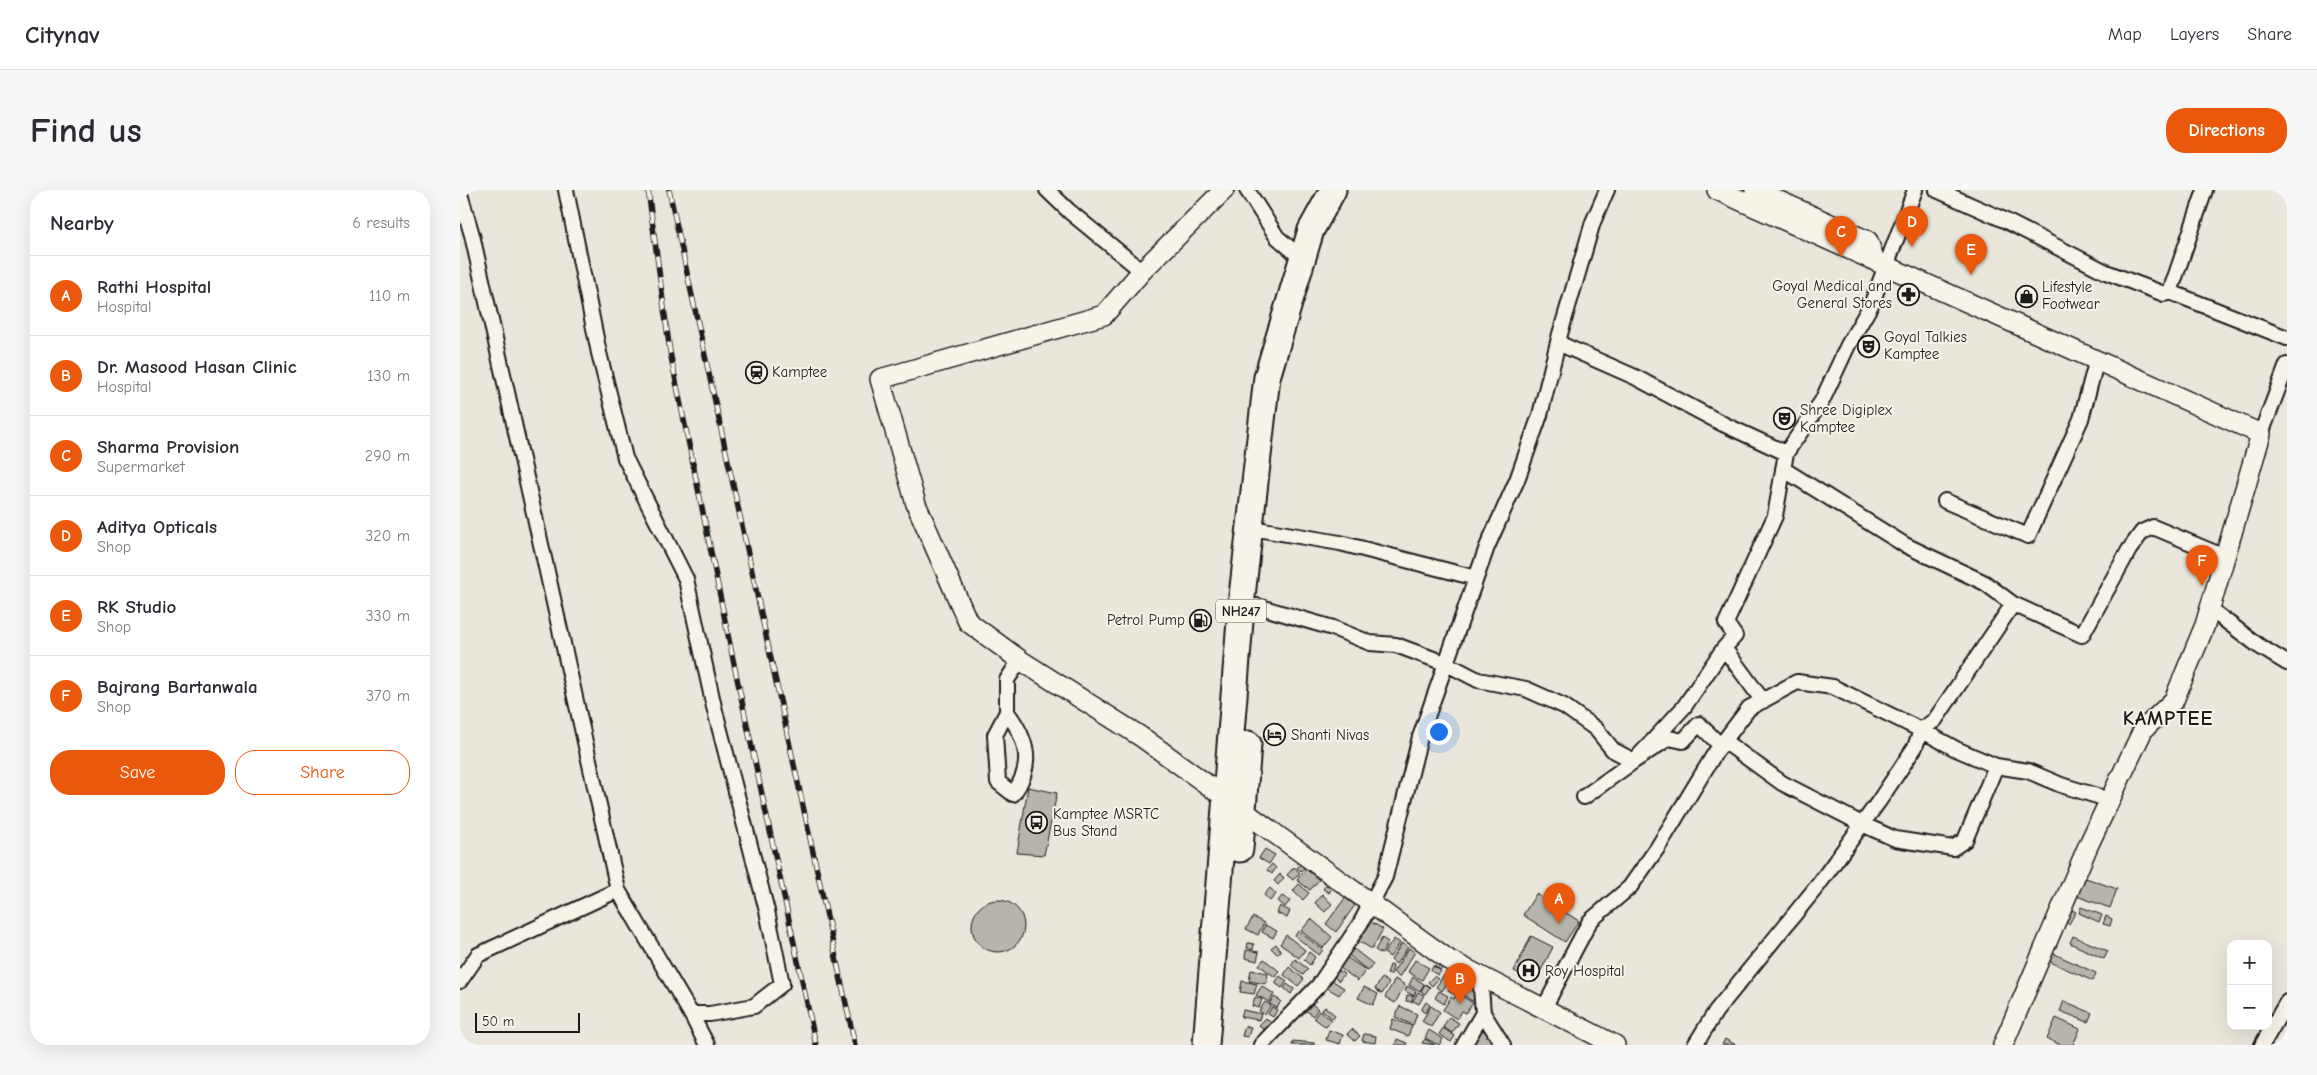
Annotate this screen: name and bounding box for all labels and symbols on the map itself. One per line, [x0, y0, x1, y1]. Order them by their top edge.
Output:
pin: D [1896, 206, 1928, 247]
pin: C [1825, 216, 1857, 257]
pin: E [1955, 234, 1987, 275]
place label: Goyal Medical and General Stores [1772, 277, 1892, 312]
place label: Lifestyle Footwear [2042, 278, 2100, 313]
pharmacy icon: Goyal Medical and General Stores [1896, 283, 1920, 307]
shop icon: Lifestyle Footwear [2014, 284, 2038, 308]
place label: Goyal Talkies Kamptee [1884, 328, 1967, 363]
theatre icon: Goyal Talkies Kamptee [1856, 334, 1880, 358]
station icon: Kamptee [744, 360, 768, 384]
place label: Kamptee [772, 363, 828, 381]
place label: Shree Digiplex Kamptee [1800, 401, 1893, 436]
theatre icon: Shree Digiplex Kamptee [1772, 407, 1796, 431]
pin: F [2186, 545, 2218, 586]
road number: NH247 [1216, 600, 1266, 622]
fuel station icon: Petrol Pump [1189, 608, 1213, 632]
place label: Petrol Pump [1107, 611, 1185, 629]
district label: KAMPTEE [2123, 707, 2213, 730]
your location [1426, 719, 1452, 745]
hotel icon: Shanti Nivas [1263, 723, 1287, 747]
place label: Shanti Nivas [1291, 726, 1369, 744]
place label: Kamptee MSRTC Bus Stand [1053, 805, 1159, 840]
bus stop icon: Kamptee MSRTC Bus Stand [1025, 811, 1049, 835]
pin: A [1543, 883, 1575, 924]
hospital icon: Roy Hospital [1517, 959, 1541, 983]
place label: Roy Hospital [1545, 962, 1625, 980]
pin: B [1444, 963, 1476, 1004]
scale bar [475, 1010, 580, 1033]

